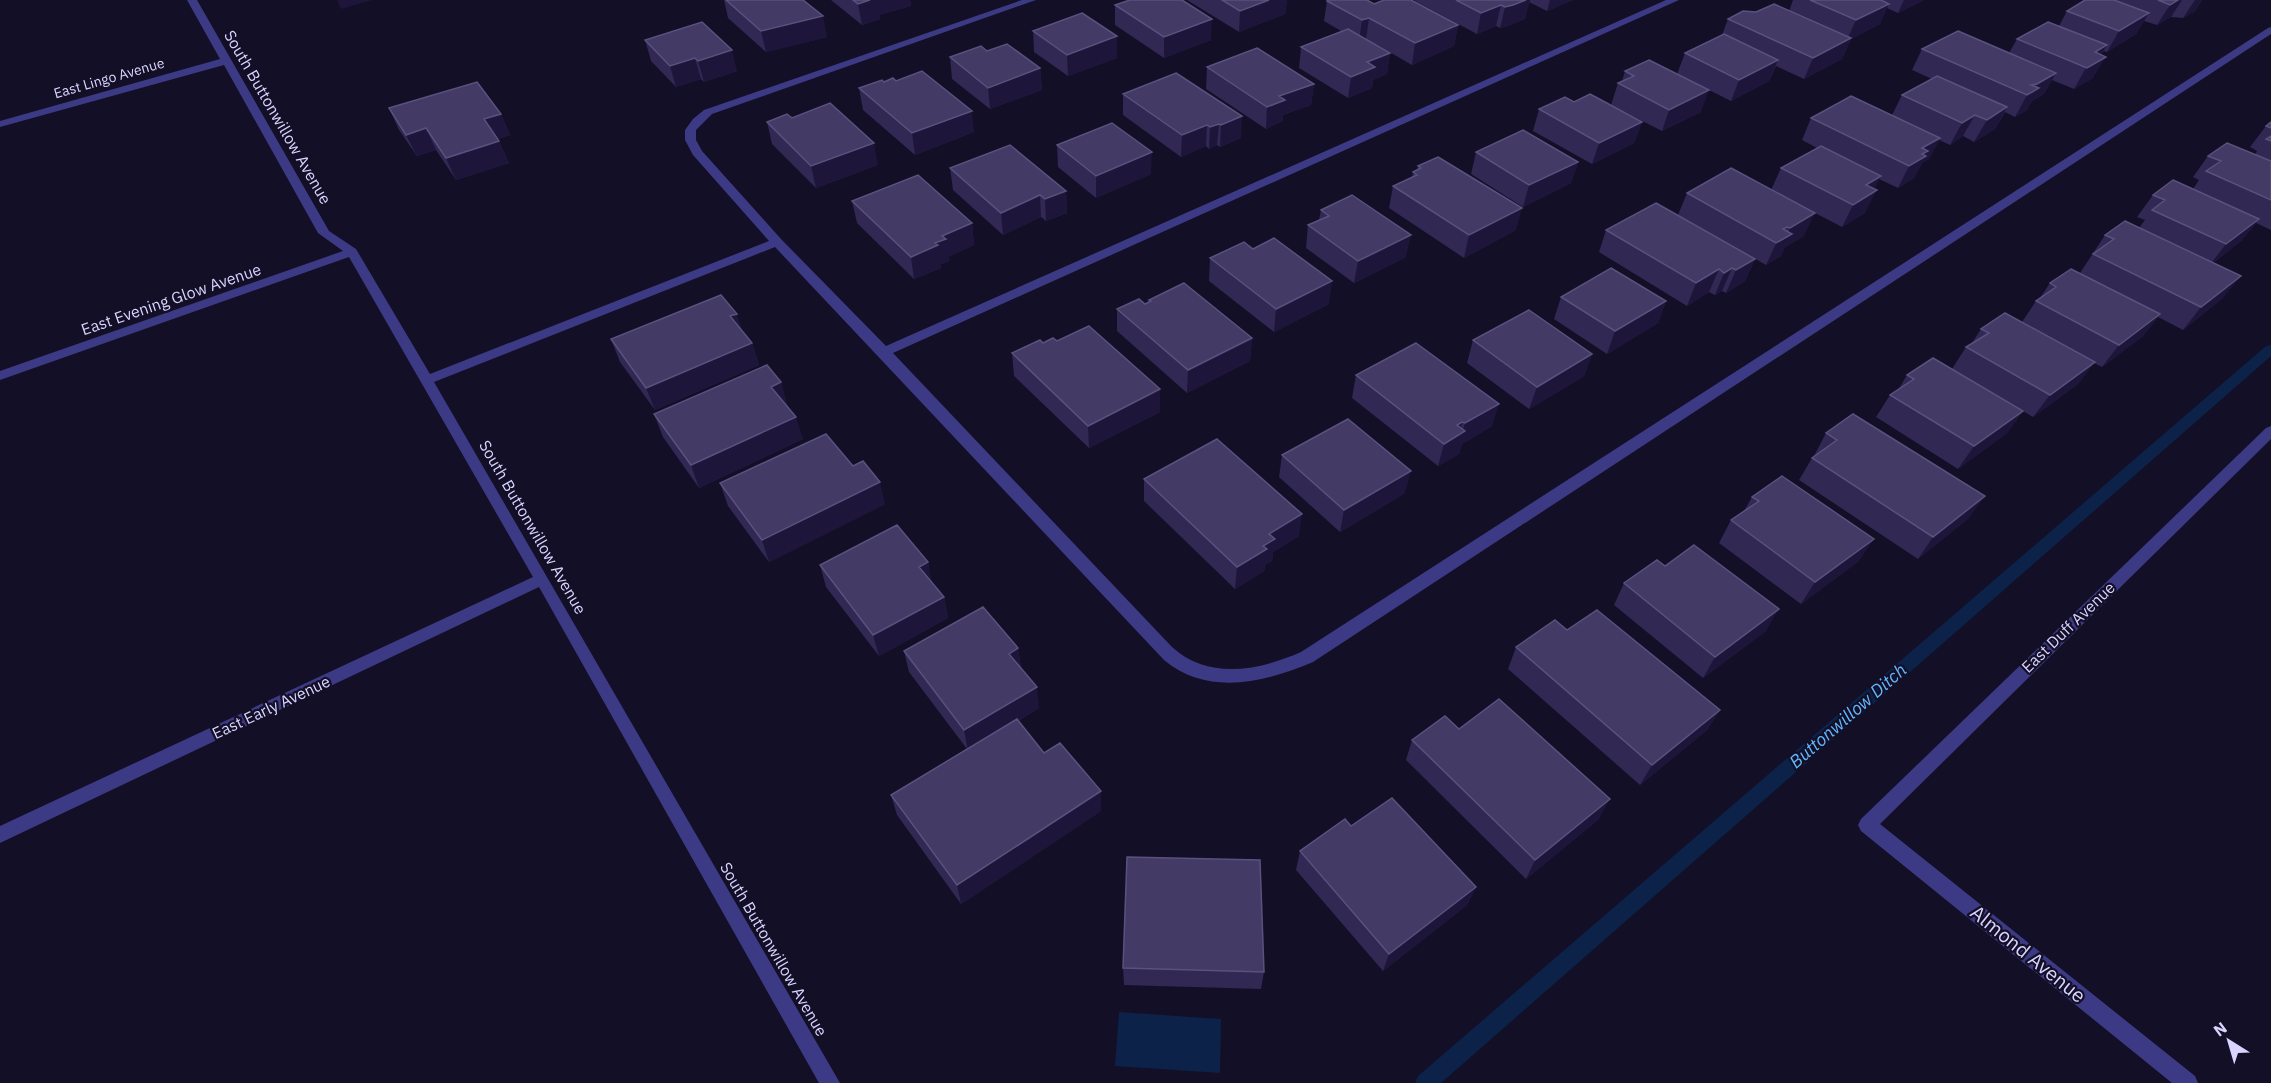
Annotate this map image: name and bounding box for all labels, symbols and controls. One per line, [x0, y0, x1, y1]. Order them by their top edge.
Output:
street label: South Buttonwillow Avenue [220, 26, 336, 208]
street label: East Lingo Avenue [52, 54, 167, 102]
street label: East Evening Glow Avenue [78, 259, 264, 339]
street label: South Buttonwillow Avenue [475, 436, 591, 618]
street label: East Duff Avenue [2017, 577, 2119, 677]
water label: Buttonwillow Ditch [1784, 658, 1911, 773]
street label: East Early Avenue [209, 671, 333, 743]
street label: South Buttonwillow Avenue [716, 858, 832, 1040]
street label: Almond Avenue [1965, 899, 2092, 1009]
north arrow [2199, 1011, 2259, 1071]
text: N [2209, 1018, 2231, 1040]

